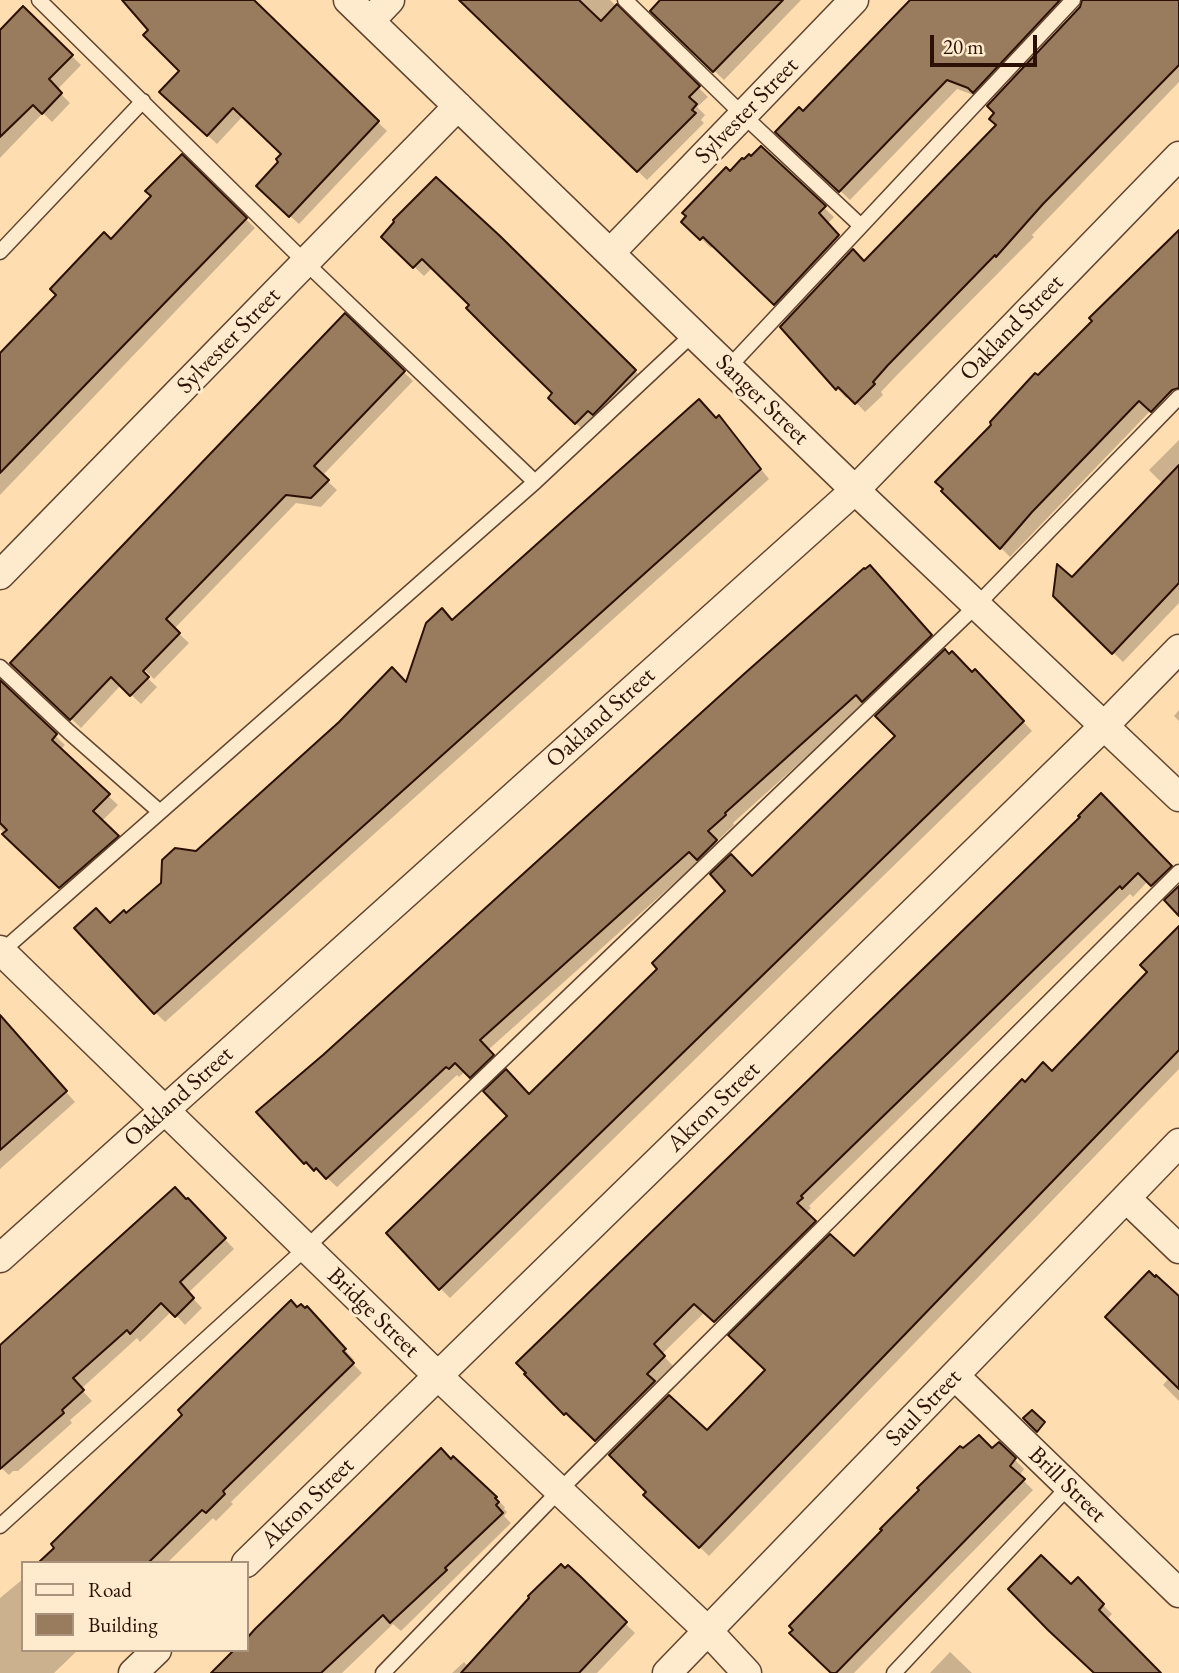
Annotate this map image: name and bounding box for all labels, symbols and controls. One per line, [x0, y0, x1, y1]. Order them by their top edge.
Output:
scale bar [934, 21, 1041, 65]
text: 20 m [943, 33, 984, 60]
street label: Sylvester Street [689, 52, 805, 170]
street label: Oakland Street [954, 269, 1070, 387]
street label: Sylvester Street [171, 282, 287, 400]
street label: Sanger Street [709, 348, 815, 452]
street label: Oakland Street [541, 662, 661, 774]
street label: Oakland Street [119, 1041, 239, 1153]
street label: Akron Street [662, 1056, 766, 1158]
street label: Bridge Street [321, 1262, 425, 1364]
street label: Saul Street [880, 1363, 968, 1453]
street label: Brill Street [1022, 1441, 1112, 1529]
street label: Akron Street [256, 1452, 360, 1554]
legend [21, 1561, 248, 1652]
text: Road [88, 1576, 132, 1603]
text: Building [88, 1611, 158, 1638]

